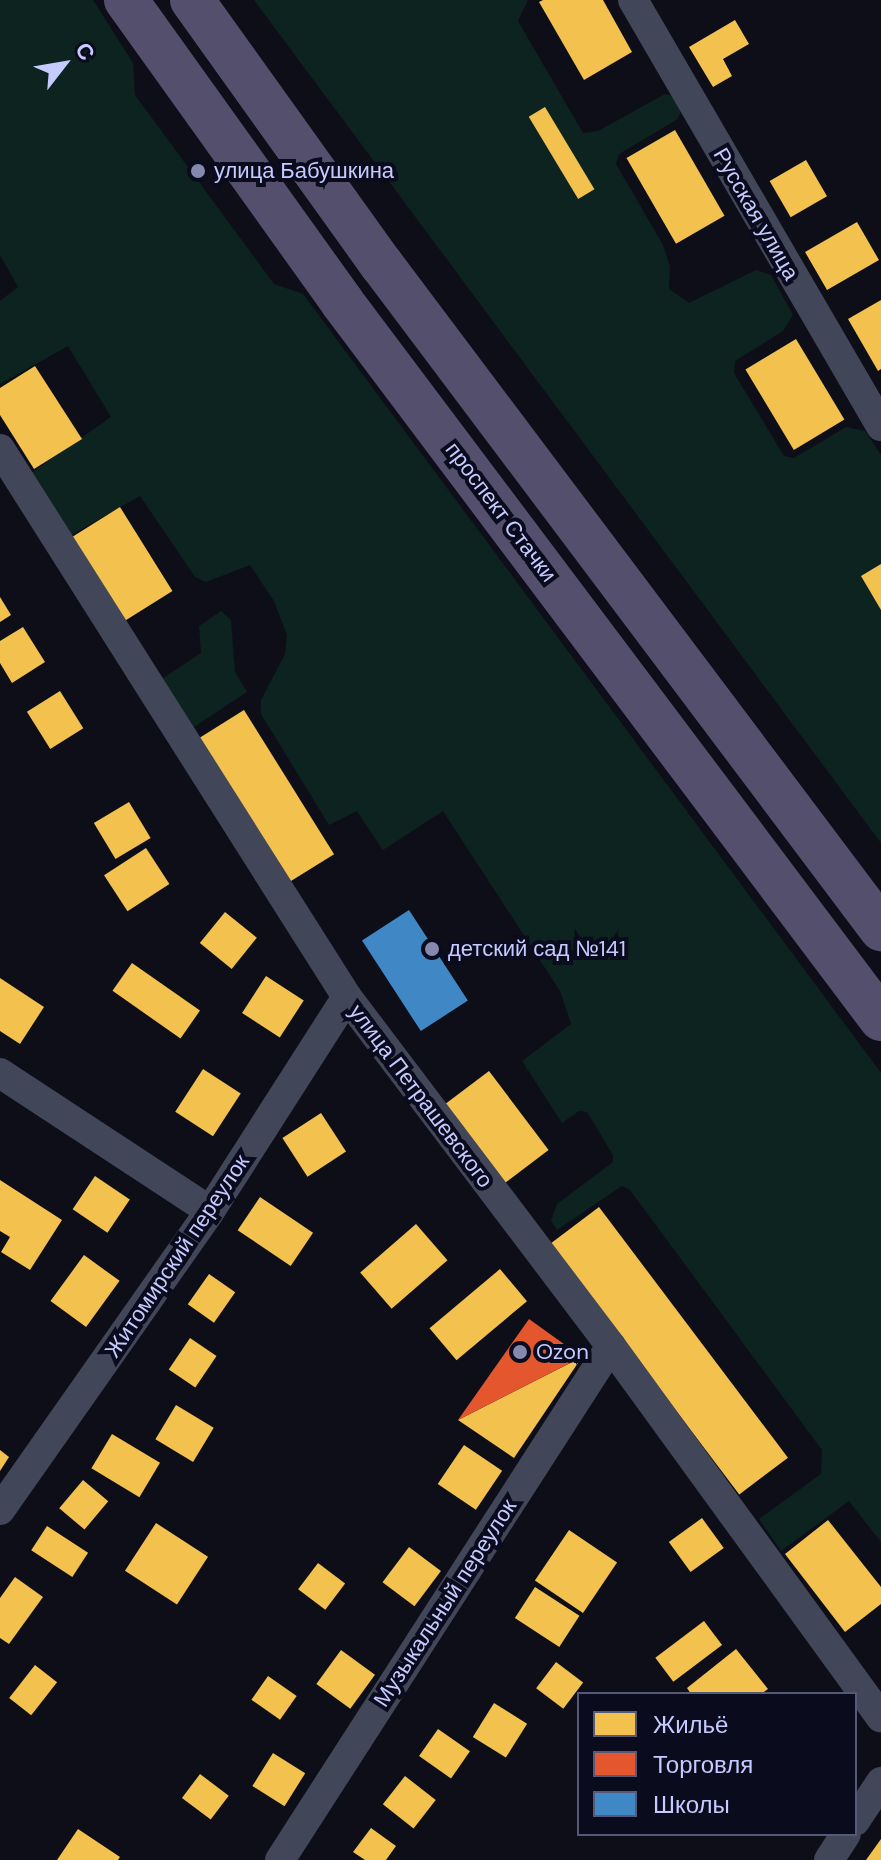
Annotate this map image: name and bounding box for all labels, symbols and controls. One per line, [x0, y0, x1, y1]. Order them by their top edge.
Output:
north arrow [24, 24, 104, 104]
text: С [68, 37, 102, 66]
street label: Русская улица [708, 143, 804, 285]
place label: улица Бабушкина [214, 158, 394, 184]
marker: улица Бабушкина [189, 162, 207, 180]
street label: проспект Стачки [440, 437, 562, 587]
place label: детский сад №141 [448, 936, 626, 962]
marker: детский сад №141 [423, 940, 441, 958]
street label: улица Петрашевского [344, 999, 498, 1193]
street label: Житомирский переулок [99, 1149, 255, 1363]
place label: Ozon [536, 1339, 589, 1365]
marker: Ozon [511, 1343, 529, 1361]
street label: Музыкальный переулок [368, 1494, 522, 1712]
legend [577, 1692, 857, 1836]
text: Жильё [653, 1709, 728, 1740]
text: Торговля [653, 1749, 753, 1780]
text: Школы [653, 1789, 730, 1820]

